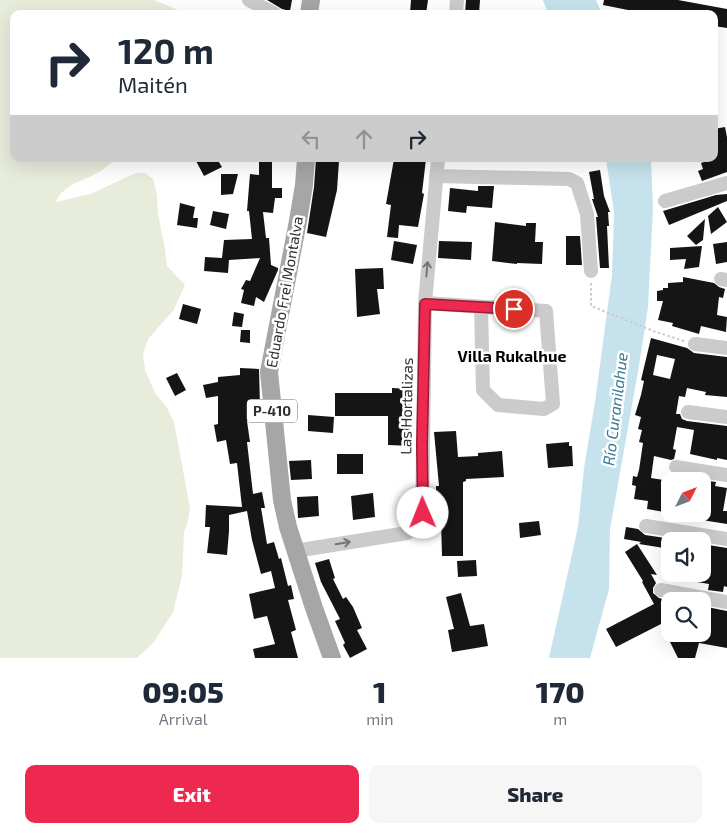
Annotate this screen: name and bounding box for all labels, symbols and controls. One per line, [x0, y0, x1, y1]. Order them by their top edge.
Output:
text: 120 m [118, 29, 214, 71]
icon: right [35, 30, 100, 95]
text: Maitén [118, 71, 188, 97]
icon: left [297, 125, 325, 153]
icon: ahead [350, 125, 378, 153]
icon: right [403, 125, 431, 153]
street label: Eduardo Frei Montalva [262, 215, 306, 369]
one-way arrow [423, 261, 432, 277]
pin [493, 288, 535, 330]
icon: arrive [500, 295, 528, 323]
district label: Villa Rukalhue [457, 346, 567, 365]
water label: Río Curanilahue [598, 351, 631, 467]
street label: Las Hortalizas [396, 357, 416, 455]
road number: P-410 [247, 400, 297, 422]
north arrow [661, 472, 711, 522]
map controls [661, 472, 711, 642]
position arrow [396, 486, 448, 538]
button: sound [661, 532, 711, 582]
one-way arrow [335, 538, 351, 548]
button: search [661, 592, 711, 642]
text: 09:05 [142, 673, 224, 709]
text: 1 [373, 673, 387, 709]
text: 170 [536, 673, 585, 709]
text: Arrival [159, 709, 207, 728]
text: min [366, 709, 393, 728]
text: m [553, 709, 567, 728]
button: Exit [25, 765, 359, 823]
button: Share [369, 765, 702, 823]

